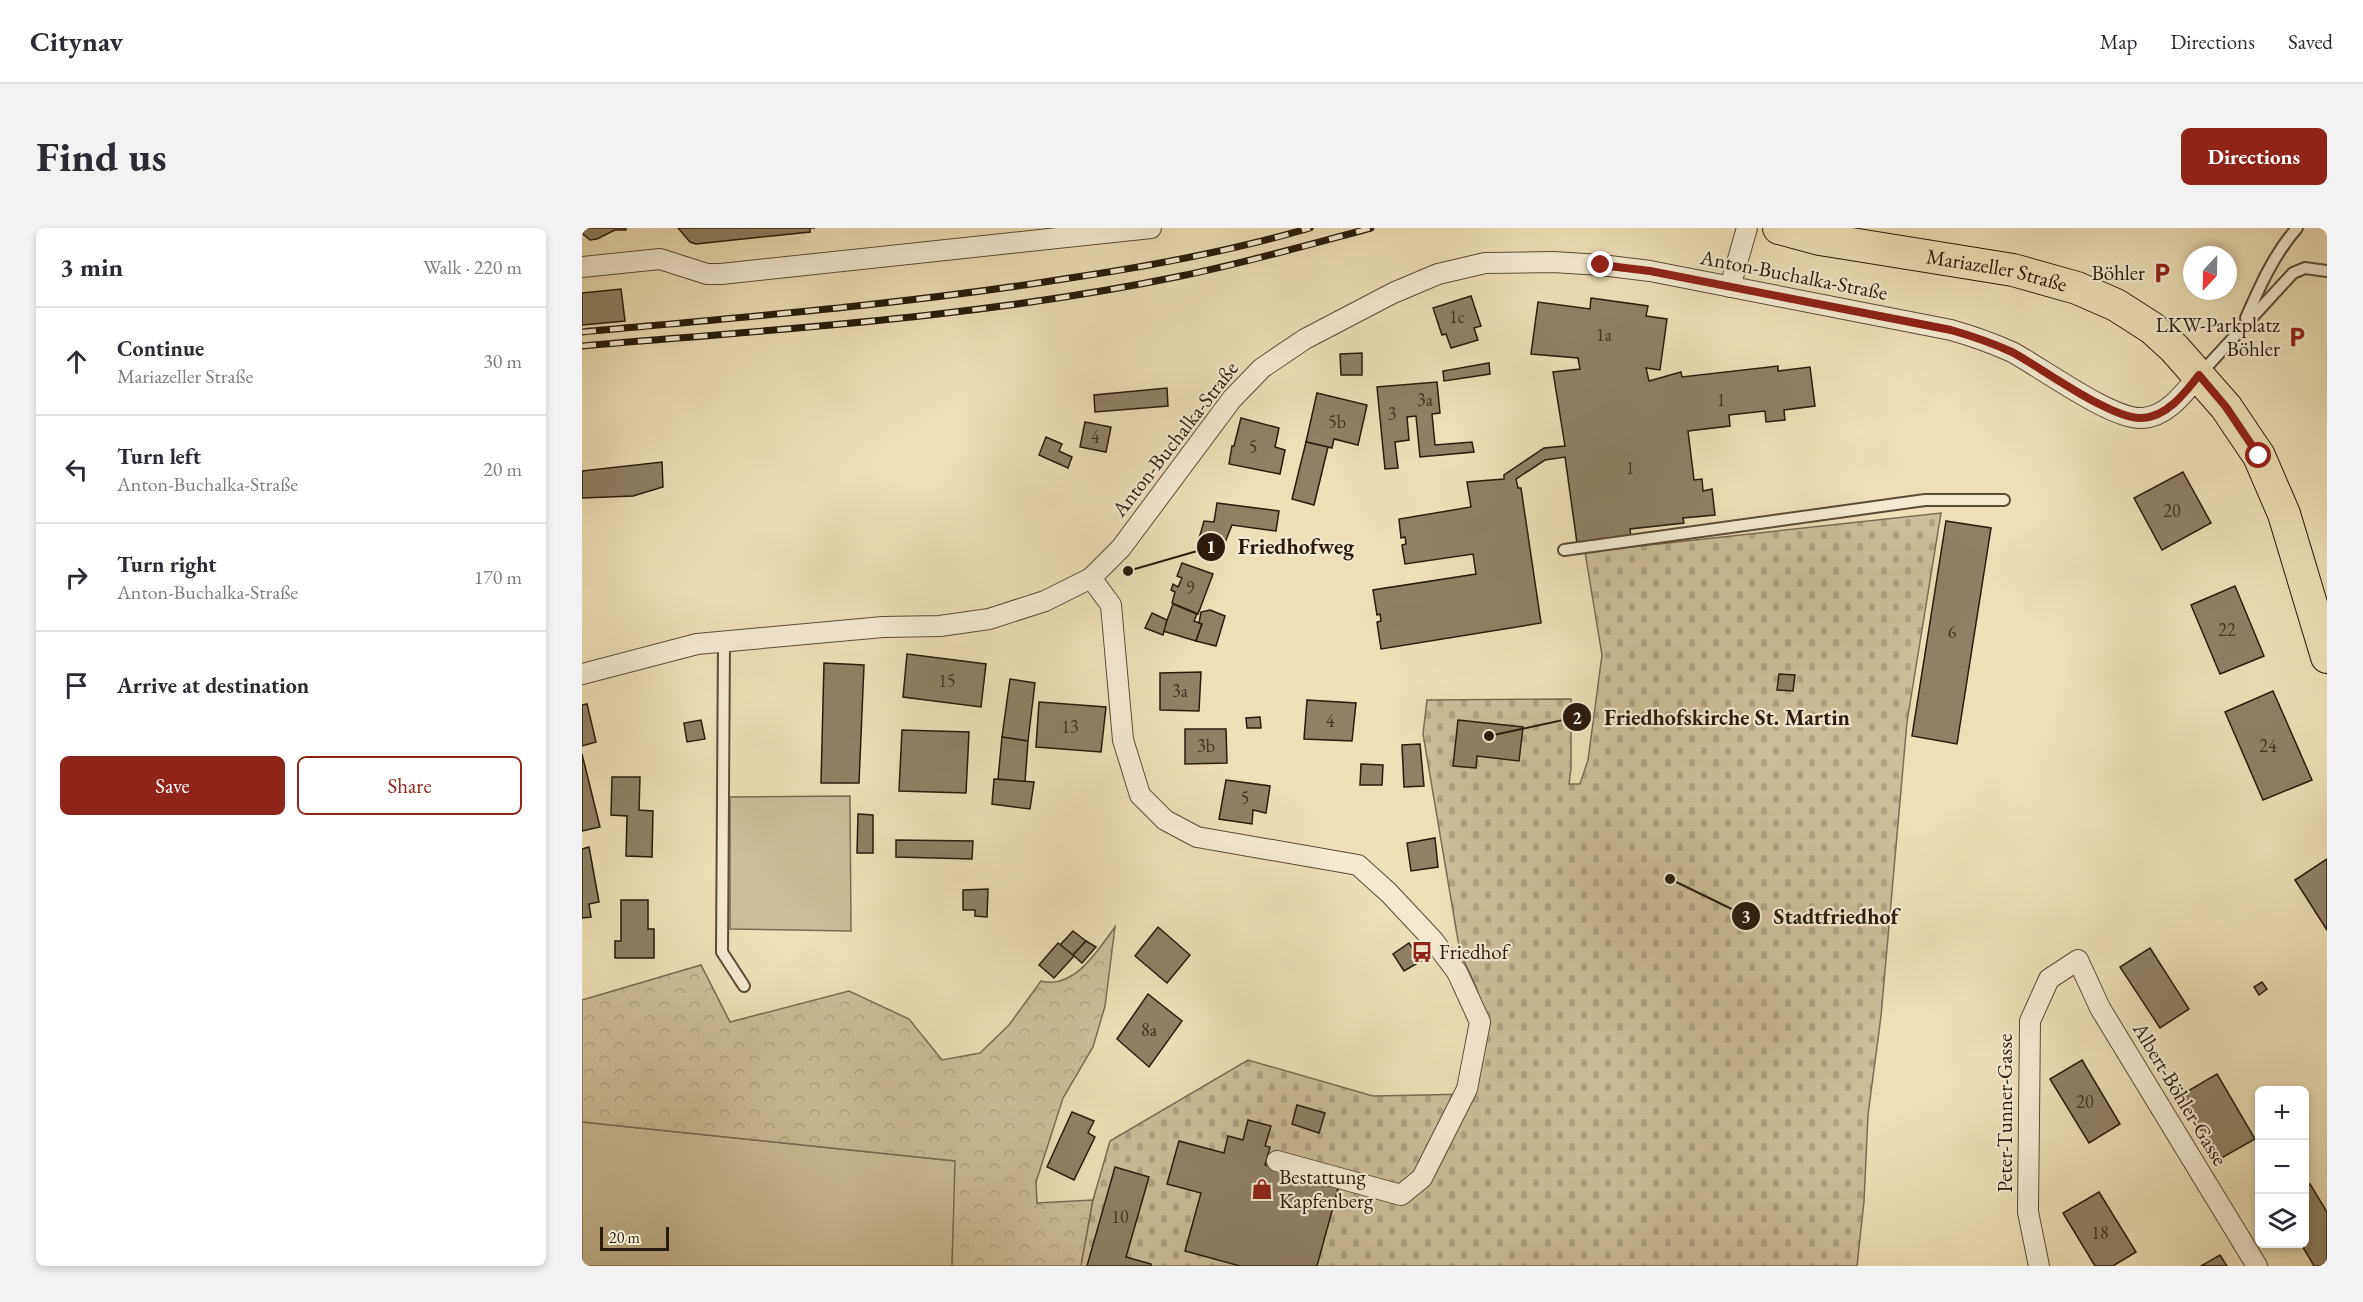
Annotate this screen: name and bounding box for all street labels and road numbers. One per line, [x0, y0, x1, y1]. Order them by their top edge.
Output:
street label: Mariazeller Straße [1924, 242, 2070, 298]
street label: Anton-Buchalka-Straße [1697, 243, 1890, 306]
street label: Anton-Buchalka-Straße [1105, 355, 1244, 523]
street label: Albert-Böhler-Gasse [2126, 1016, 2234, 1170]
street label: Peter-Tunner-Gasse [1991, 1034, 2018, 1192]

